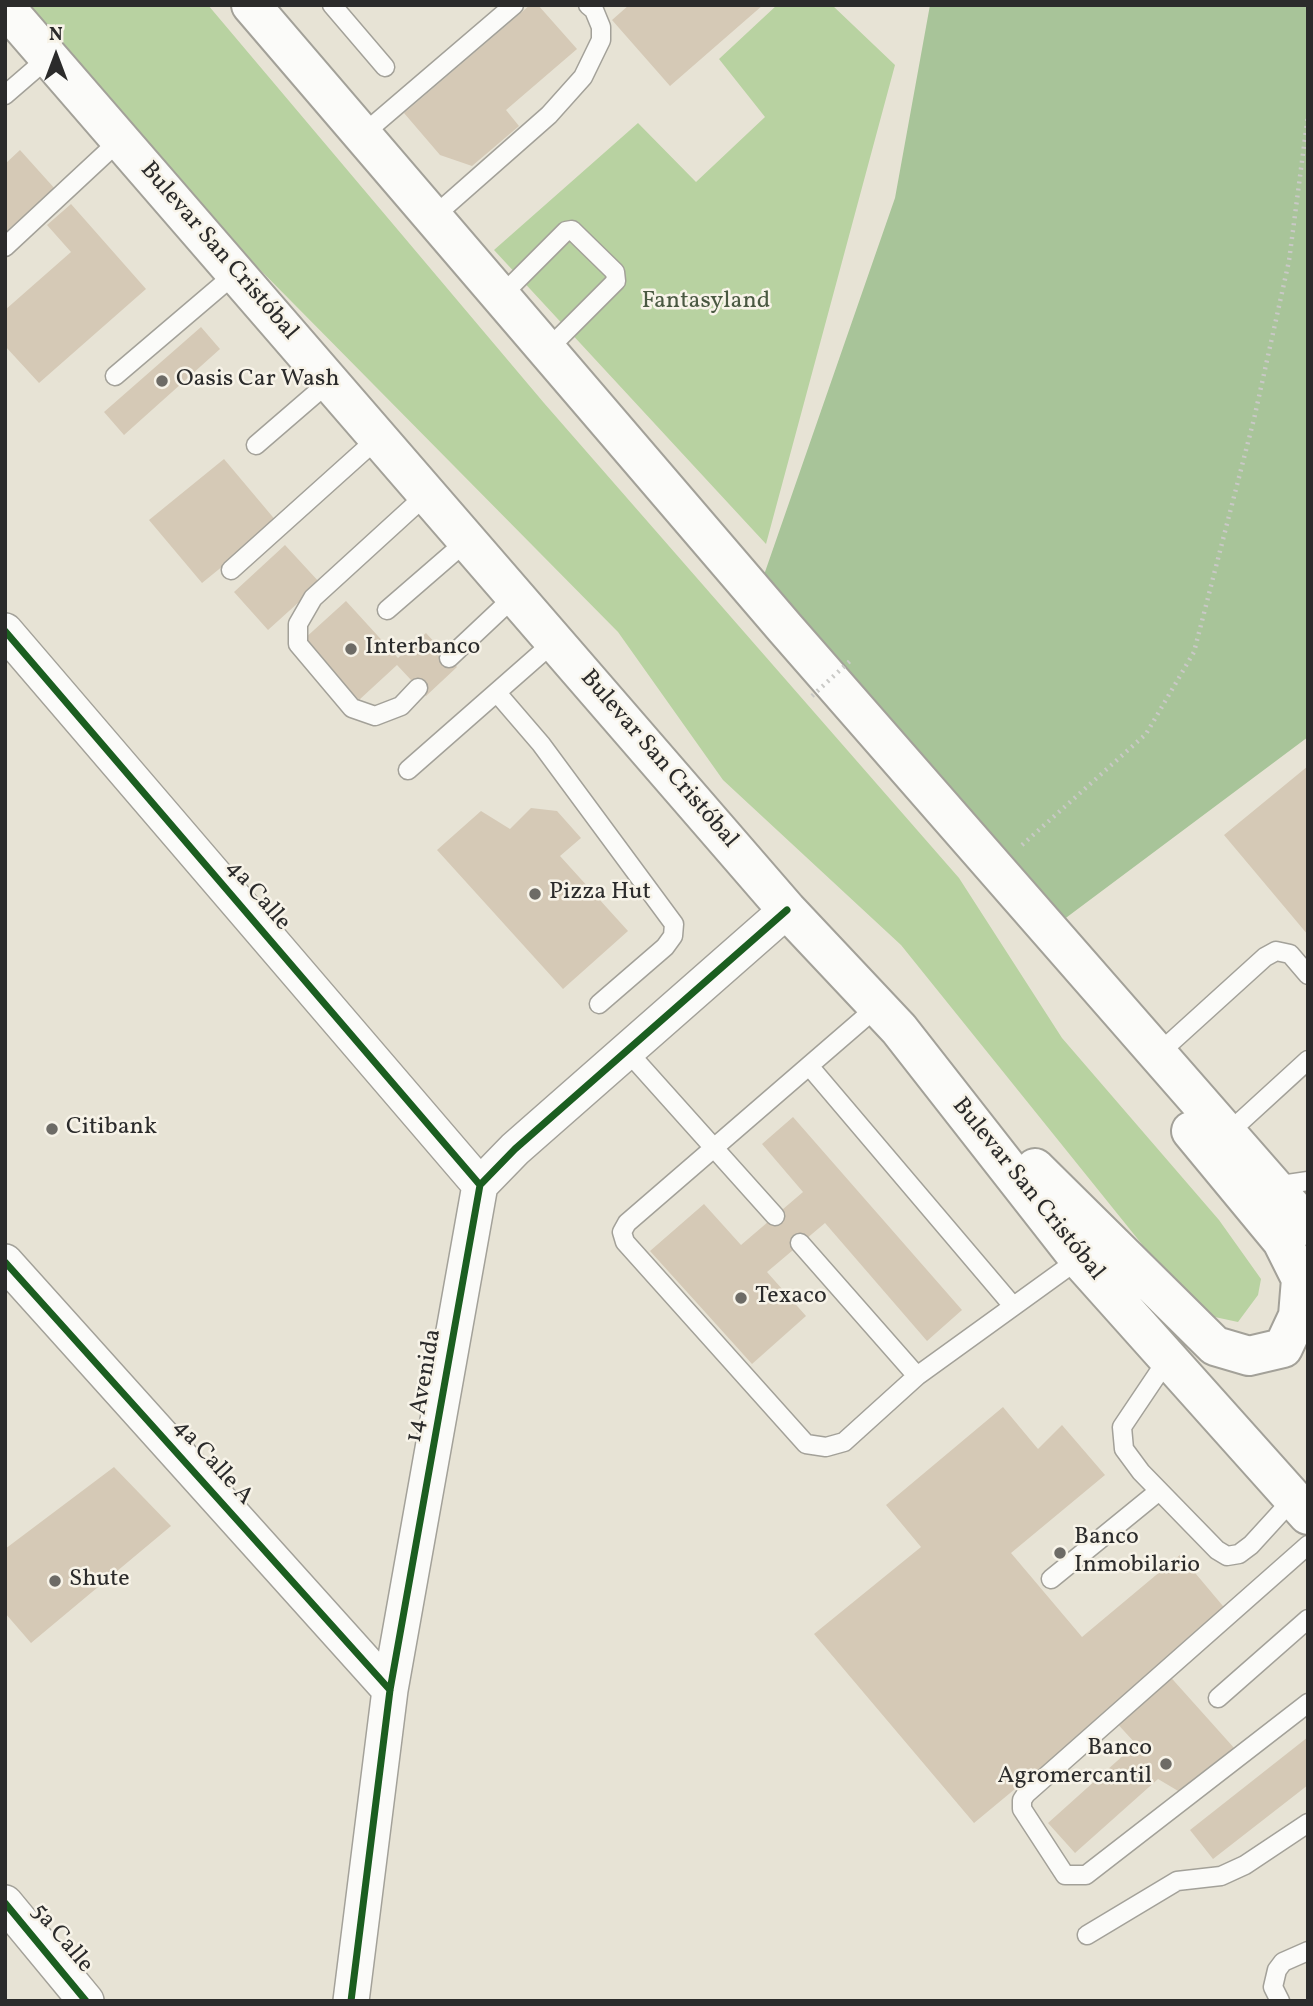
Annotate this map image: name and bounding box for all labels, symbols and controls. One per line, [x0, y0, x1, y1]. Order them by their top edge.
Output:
north arrow [21, 21, 91, 91]
text: N [49, 22, 63, 48]
street label: Bulevar San Cristóbal [133, 157, 303, 347]
park label: Fantasyland [642, 289, 770, 317]
place label: Oasis Car Wash [176, 367, 339, 395]
marker: Oasis Car Wash [154, 373, 170, 389]
place label: Interbanco [365, 635, 480, 663]
marker: Interbanco [343, 641, 359, 657]
street label: Bulevar San Cristóbal [573, 665, 743, 855]
street label: 4a Calle [218, 855, 296, 937]
place label: Pizza Hut [549, 880, 651, 908]
marker: Pizza Hut [527, 886, 543, 902]
street label: Bulevar San Cristóbal [944, 1093, 1110, 1287]
place label: Citibank [66, 1115, 157, 1143]
marker: Citibank [44, 1121, 60, 1137]
place label: Texaco [755, 1284, 827, 1312]
marker: Texaco [733, 1290, 749, 1306]
street label: 14 Avenida [401, 1327, 449, 1445]
street label: 4a Calle A [166, 1414, 258, 1512]
place label: Banco Inmobilario [1074, 1525, 1200, 1581]
marker: Banco Inmobilario [1052, 1545, 1068, 1561]
place label: Shute [69, 1567, 130, 1595]
marker: Shute [47, 1573, 63, 1589]
place label: Banco Agromercantil [998, 1736, 1152, 1792]
marker: Banco Agromercantil [1158, 1756, 1174, 1772]
street label: 5a Calle [24, 1898, 98, 1980]

